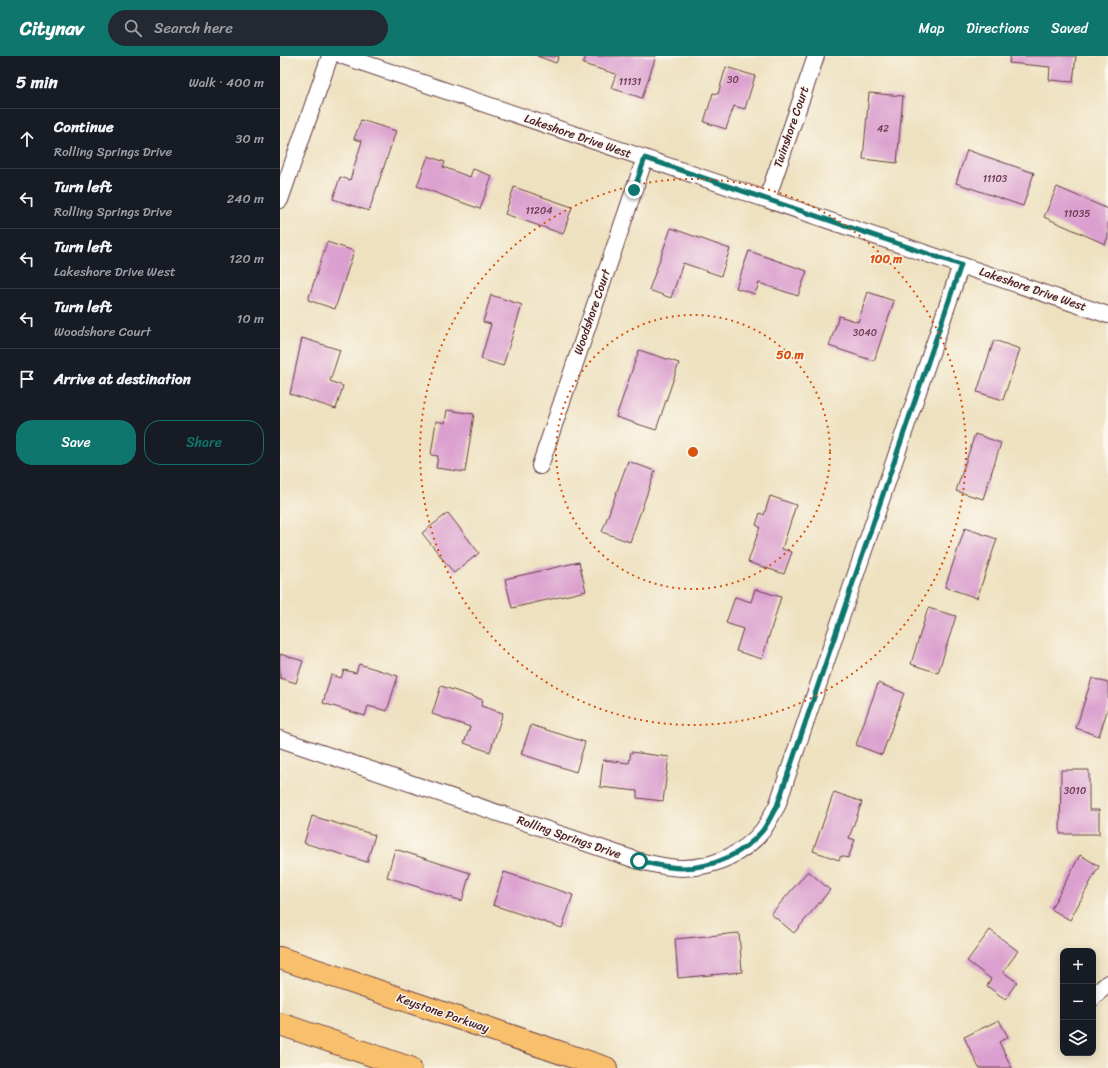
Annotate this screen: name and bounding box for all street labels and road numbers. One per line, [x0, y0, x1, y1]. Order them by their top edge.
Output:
street label: Twinshore Court [767, 83, 815, 171]
street label: Lakeshore Drive West [521, 107, 635, 165]
street label: Lakeshore Drive West [976, 260, 1090, 318]
street label: Woodshore Court [567, 265, 617, 358]
street label: Rolling Springs Drive [514, 809, 624, 865]
street label: Keystone Parkway [394, 987, 493, 1039]

